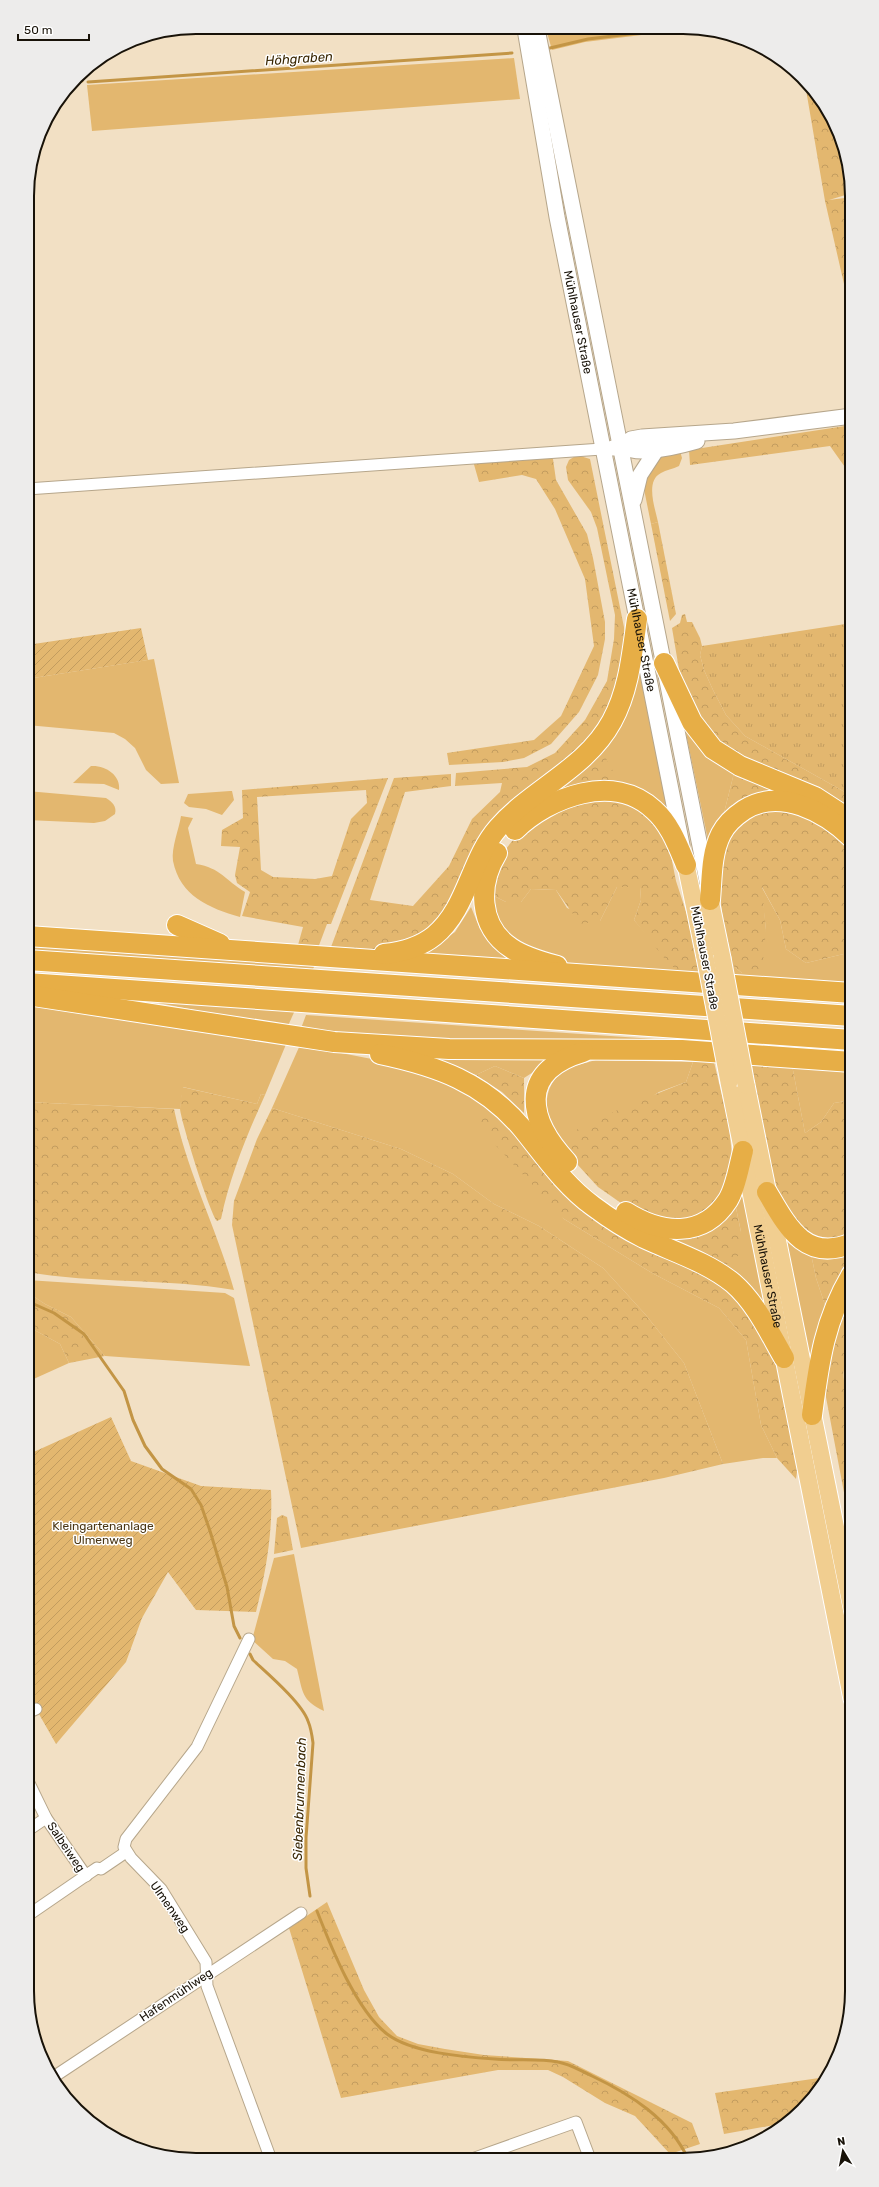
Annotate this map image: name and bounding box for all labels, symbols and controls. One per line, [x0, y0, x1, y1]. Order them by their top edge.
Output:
scale bar [18, 16, 89, 42]
text: 50 m [24, 23, 52, 37]
water label: Höhgraben [265, 49, 334, 69]
street label: Mühlhauser Straße [561, 269, 595, 376]
street label: Mühlhauser Straße [624, 587, 658, 693]
street label: Mühlhauser Straße [688, 905, 722, 1011]
street label: Mühlhauser Straße [751, 1223, 785, 1329]
park label: Kleingartenanlage Ulmenweg [52, 1519, 154, 1547]
water label: Siebenbrunnenbach [290, 1737, 309, 1861]
street label: Salbeiweg [44, 1819, 88, 1875]
street label: Ulmenweg [147, 1879, 193, 1935]
street label: Hafenmühlweg [137, 1965, 215, 2025]
north arrow [823, 2131, 863, 2171]
text: N [836, 2135, 846, 2149]

